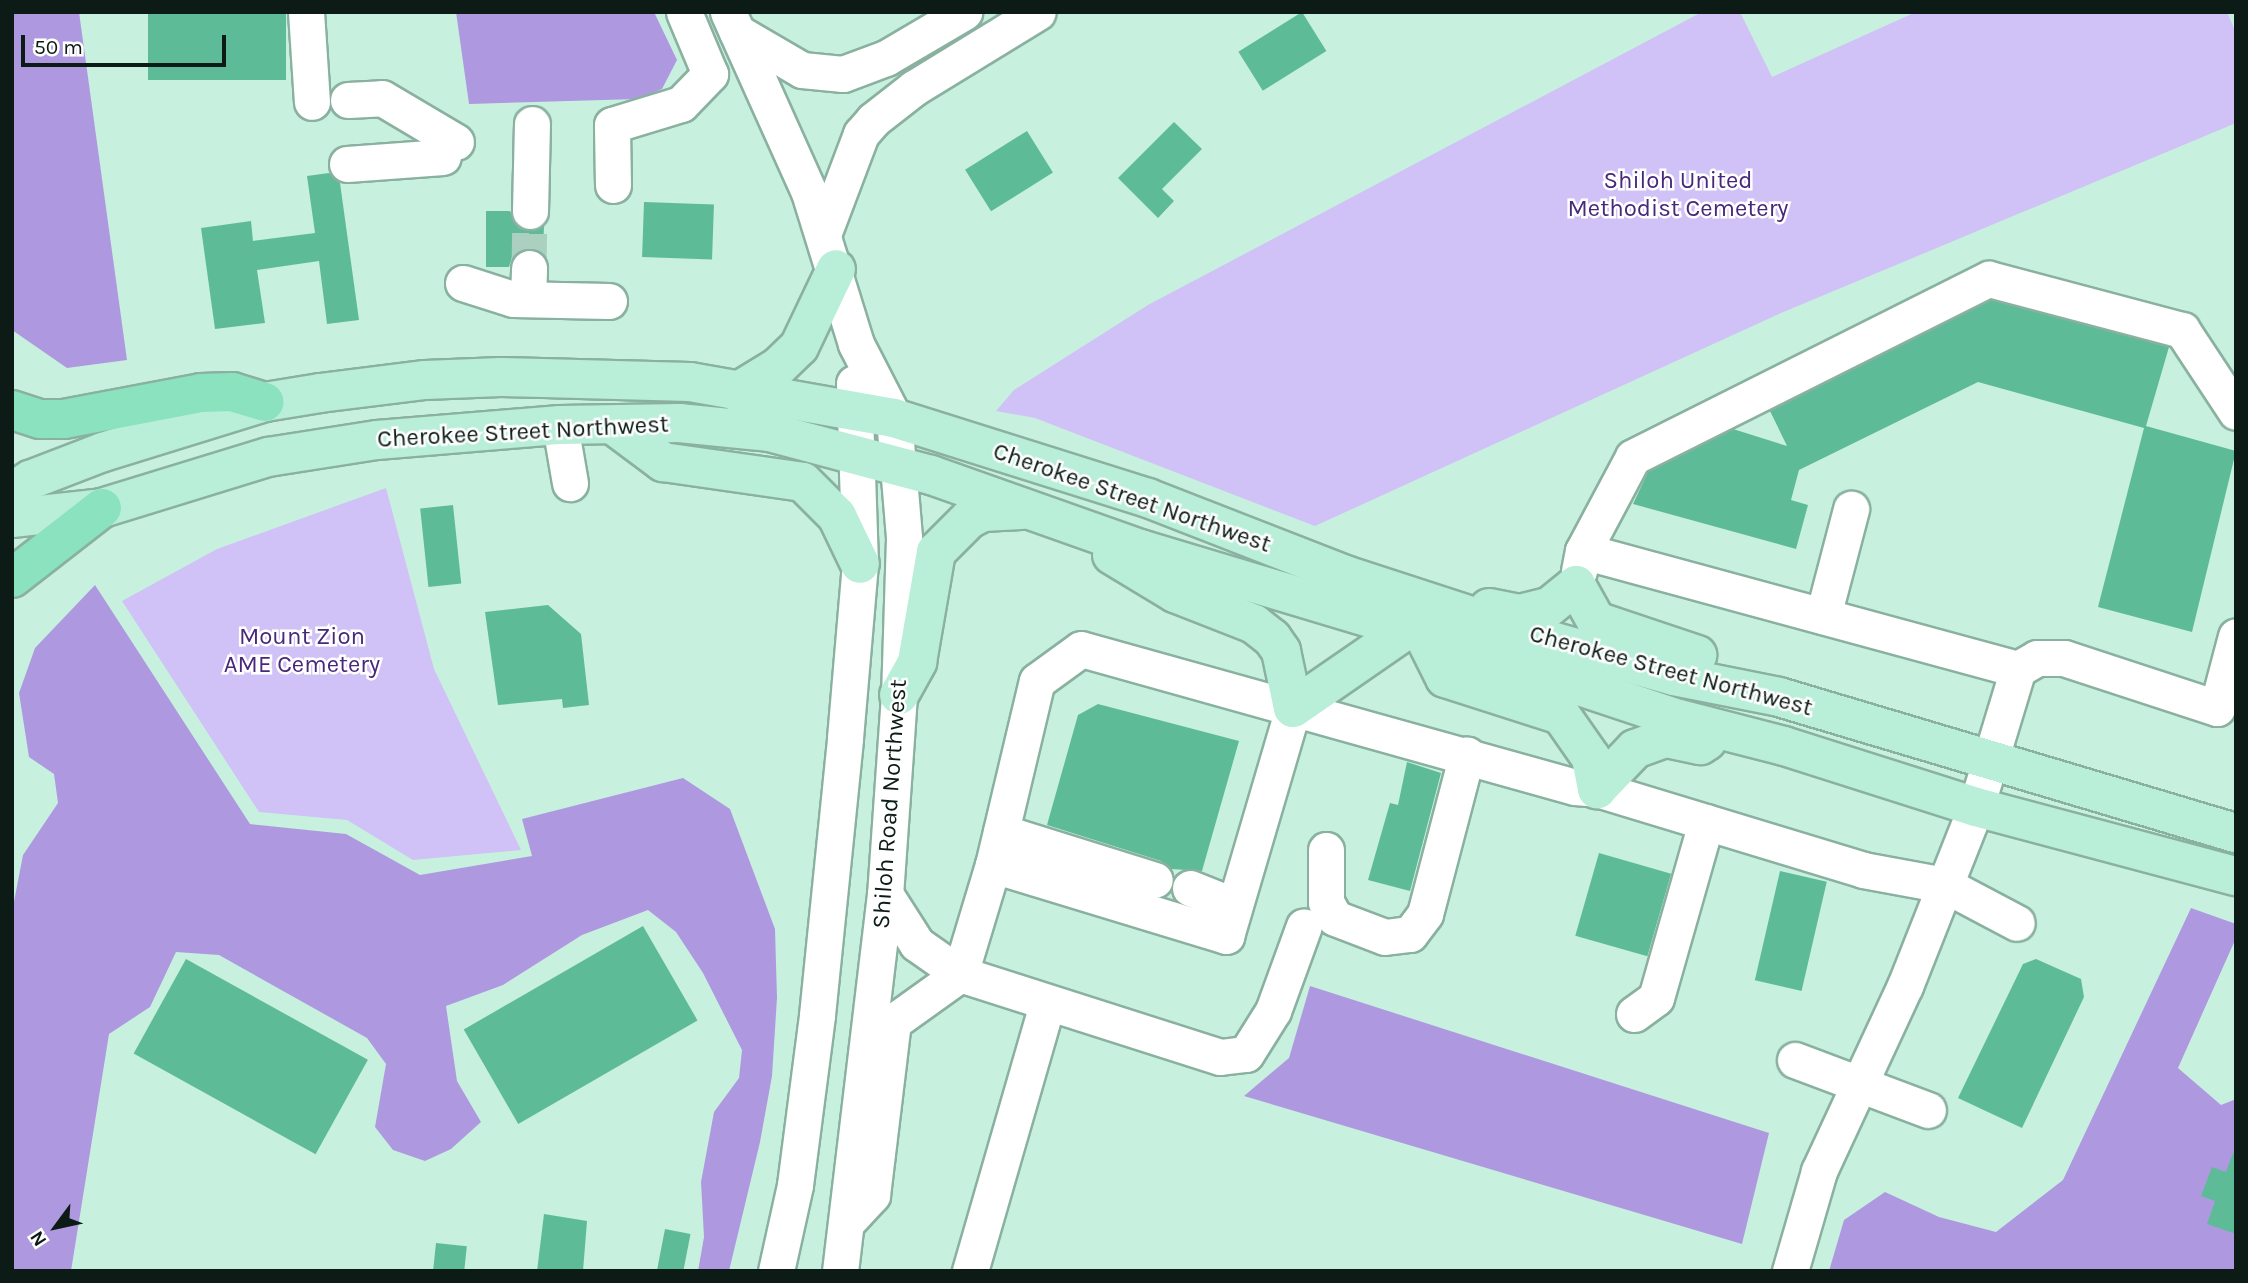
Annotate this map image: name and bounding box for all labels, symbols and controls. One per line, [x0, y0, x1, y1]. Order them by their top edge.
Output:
scale bar [24, 21, 229, 65]
text: 50 m [34, 35, 83, 59]
park label: Shiloh United Methodist Cemetery [1568, 167, 1788, 223]
street label: Cherokee Street Northwest [377, 410, 669, 454]
street label: Cherokee Street Northwest [989, 437, 1275, 559]
street label: Cherokee Street Northwest [1526, 619, 1816, 723]
park label: Mount Zion AME Cemetery [224, 623, 380, 679]
street label: Shiloh Road Northwest [867, 678, 913, 930]
north arrow [21, 1192, 91, 1262]
text: N [25, 1227, 51, 1250]

